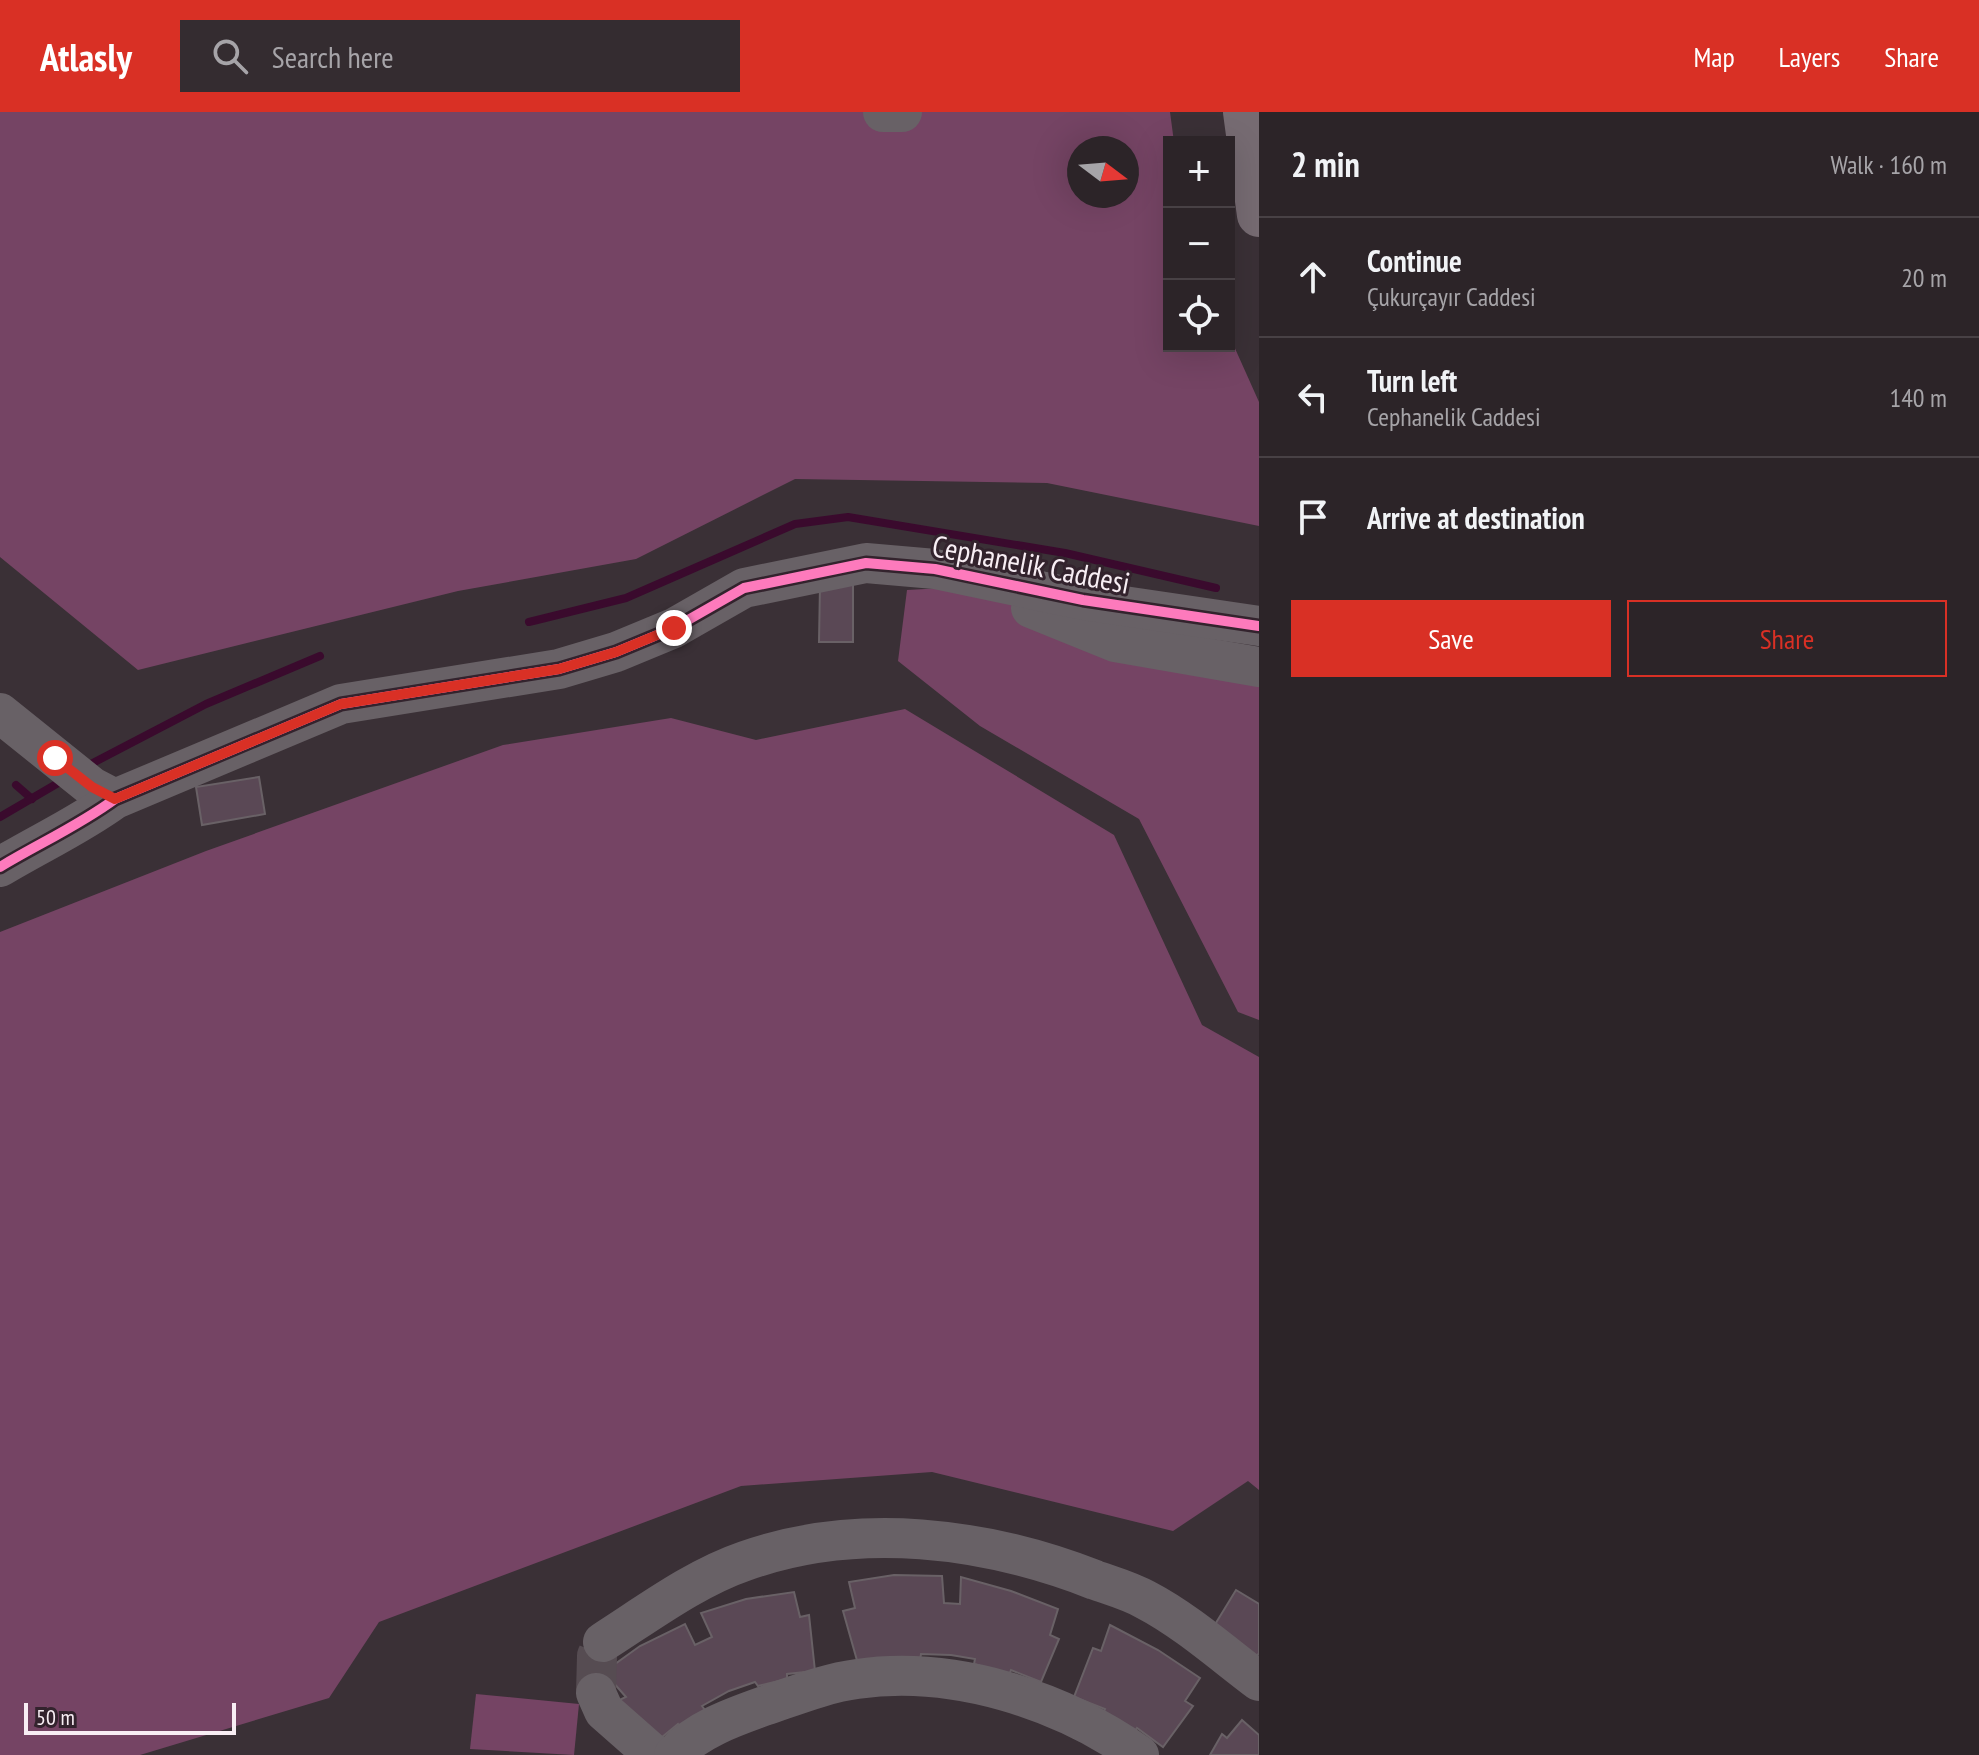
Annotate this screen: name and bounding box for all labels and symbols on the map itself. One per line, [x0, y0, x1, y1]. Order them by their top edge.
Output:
north arrow [1067, 136, 1139, 208]
street label: Cephanelik Caddesi [929, 525, 1133, 602]
route end [656, 610, 692, 646]
route start [37, 740, 73, 776]
scale bar [24, 1699, 236, 1735]

